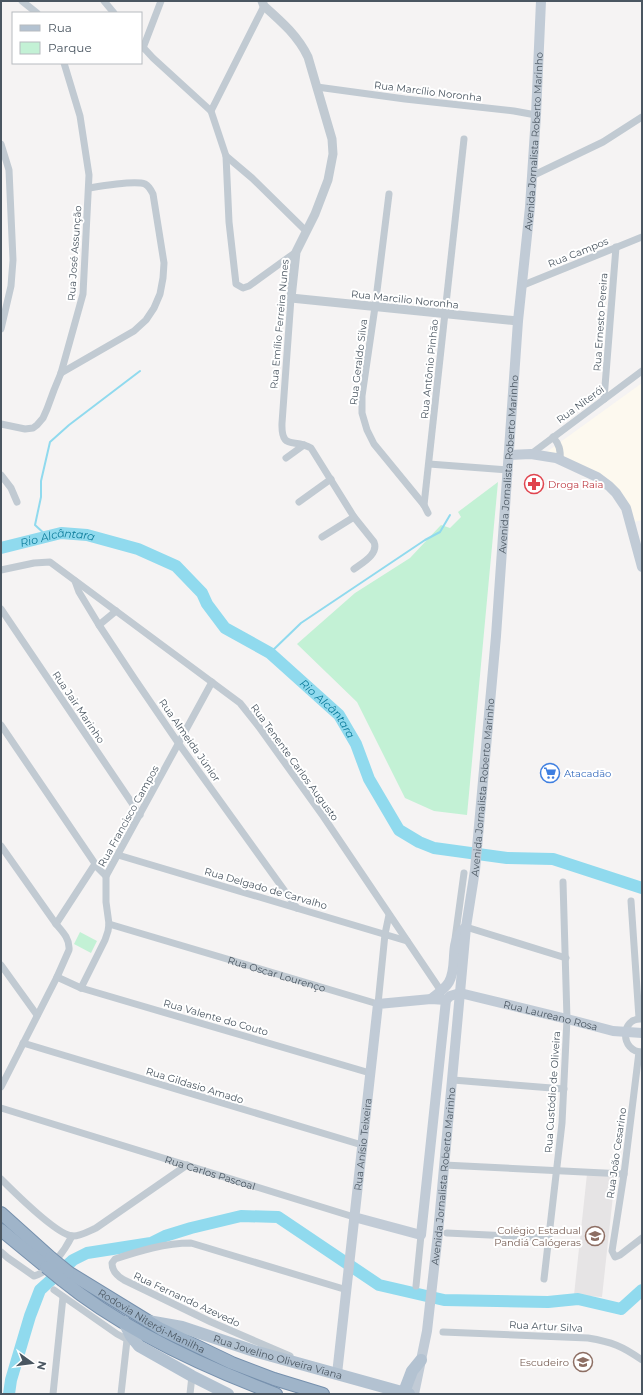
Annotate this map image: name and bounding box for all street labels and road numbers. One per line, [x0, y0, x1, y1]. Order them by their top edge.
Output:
street label: Avenida Jornalista Roberto Marinho [522, 52, 546, 231]
street label: Rua Marcílio Noronha [373, 78, 482, 105]
street label: Rua José Assunção [65, 205, 84, 301]
street label: Rua Campos [546, 234, 610, 270]
street label: Rua Emílio Ferreira Nunes [267, 259, 292, 389]
street label: Rua Ernesto Pereira [591, 272, 610, 372]
street label: Rua Marcilio Noronha [350, 287, 459, 312]
street label: Rua Geraldo Silva [347, 318, 370, 406]
street label: Rua Antônio Pinhão [418, 318, 441, 420]
street label: Avenida Jornalista Roberto Marinho [496, 375, 521, 554]
street label: Rua Niterói [554, 383, 607, 426]
street label: Rua Jair Marinho [50, 669, 108, 746]
street label: Rua Almeida Júnior [156, 696, 223, 784]
street label: Avenida Jornalista Roberto Marinho [468, 698, 497, 877]
street label: Rua Tenente Carlos Augusto [248, 701, 341, 823]
street label: Rua Francisco Campos [95, 763, 162, 869]
street label: Rua Delgado de Carvalho [203, 865, 329, 912]
street label: Rua Oscar Lourenço [226, 954, 327, 995]
street label: Rua Valente do Couto [162, 996, 270, 1039]
street label: Rua Laureano Rosa [502, 998, 599, 1034]
street label: Rua Custódio de Oliveira [542, 1031, 563, 1153]
street label: Rua Gildasio Amado [144, 1064, 245, 1107]
street label: Avenida Jornalista Roberto Marinho [428, 1087, 458, 1266]
street label: Rua Anísio Teixeira [351, 1098, 375, 1191]
street label: Rua João Cesarino [604, 1107, 629, 1199]
street label: Rua Carlos Pascoal [163, 1153, 257, 1193]
street label: Rua Fernando Azevedo [131, 1269, 242, 1330]
street label: Rodovia Niterói-Manilha [96, 1286, 207, 1356]
street label: Rua Artur Silva [509, 1318, 583, 1335]
street label: Rua Jovelino Oliveira Viana [211, 1332, 344, 1382]

